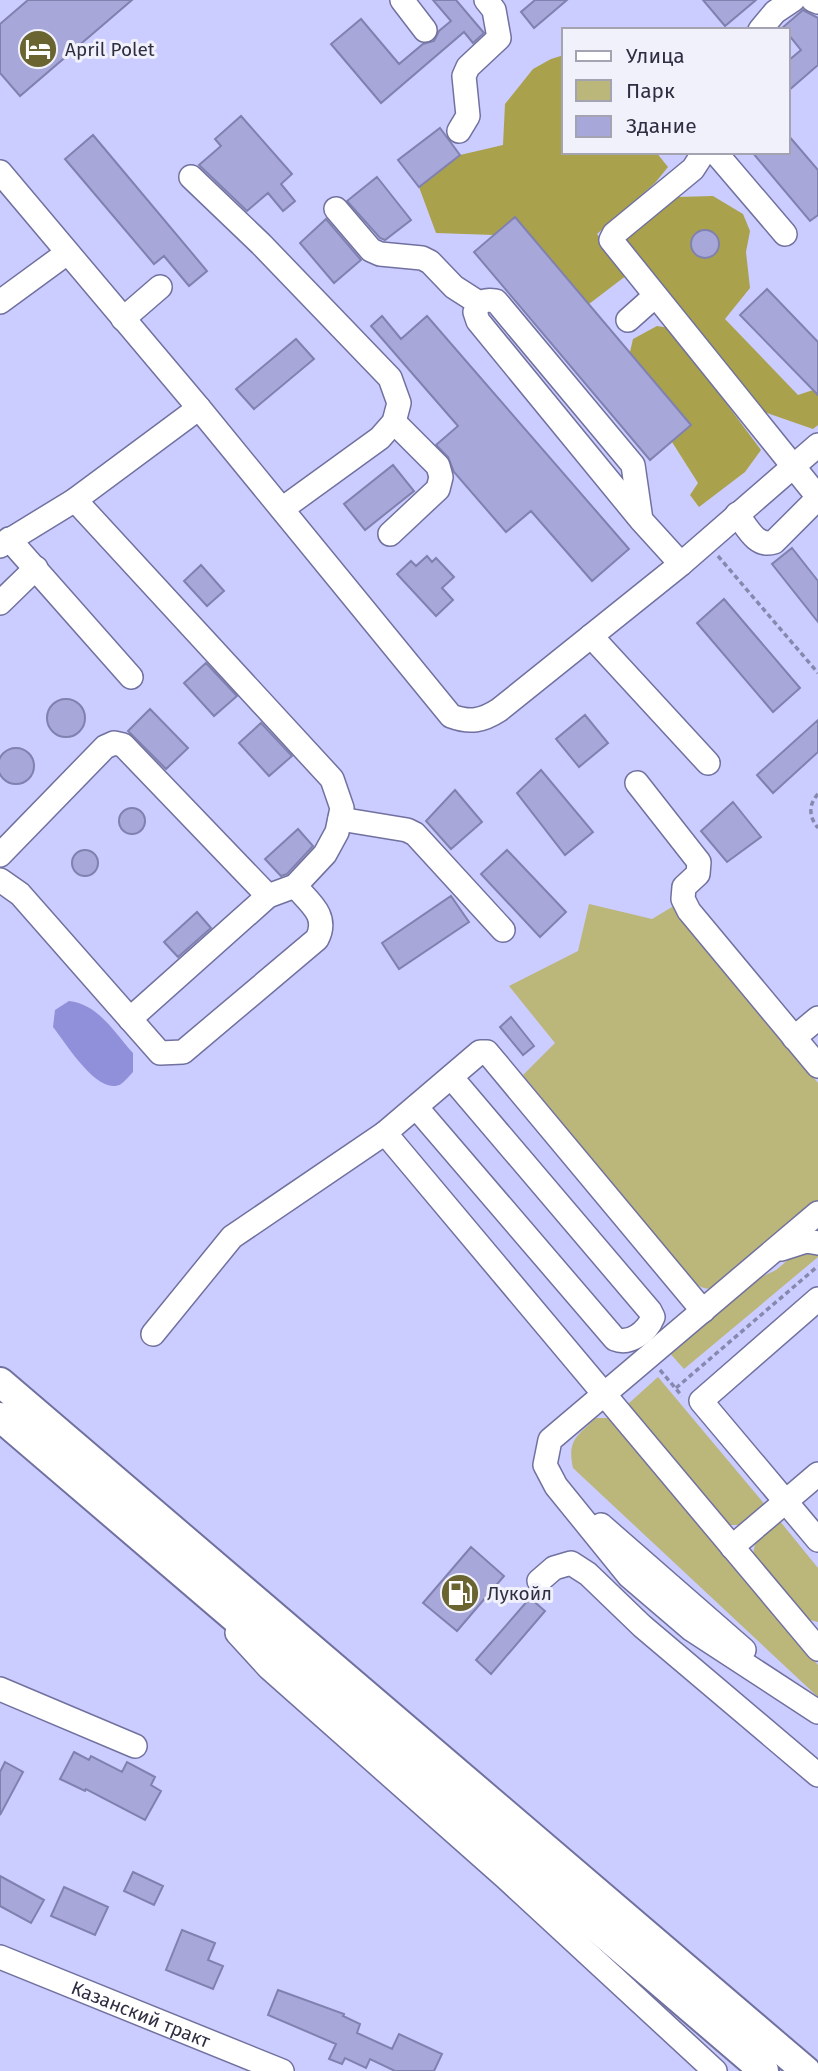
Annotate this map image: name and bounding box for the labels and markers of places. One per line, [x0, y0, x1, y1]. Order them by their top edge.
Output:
hotel icon: April Polet [17, 28, 59, 70]
place label: April Polet [65, 38, 155, 61]
fuel station icon: Лукойл [439, 1572, 481, 1614]
place label: Лукойл [487, 1582, 552, 1605]

